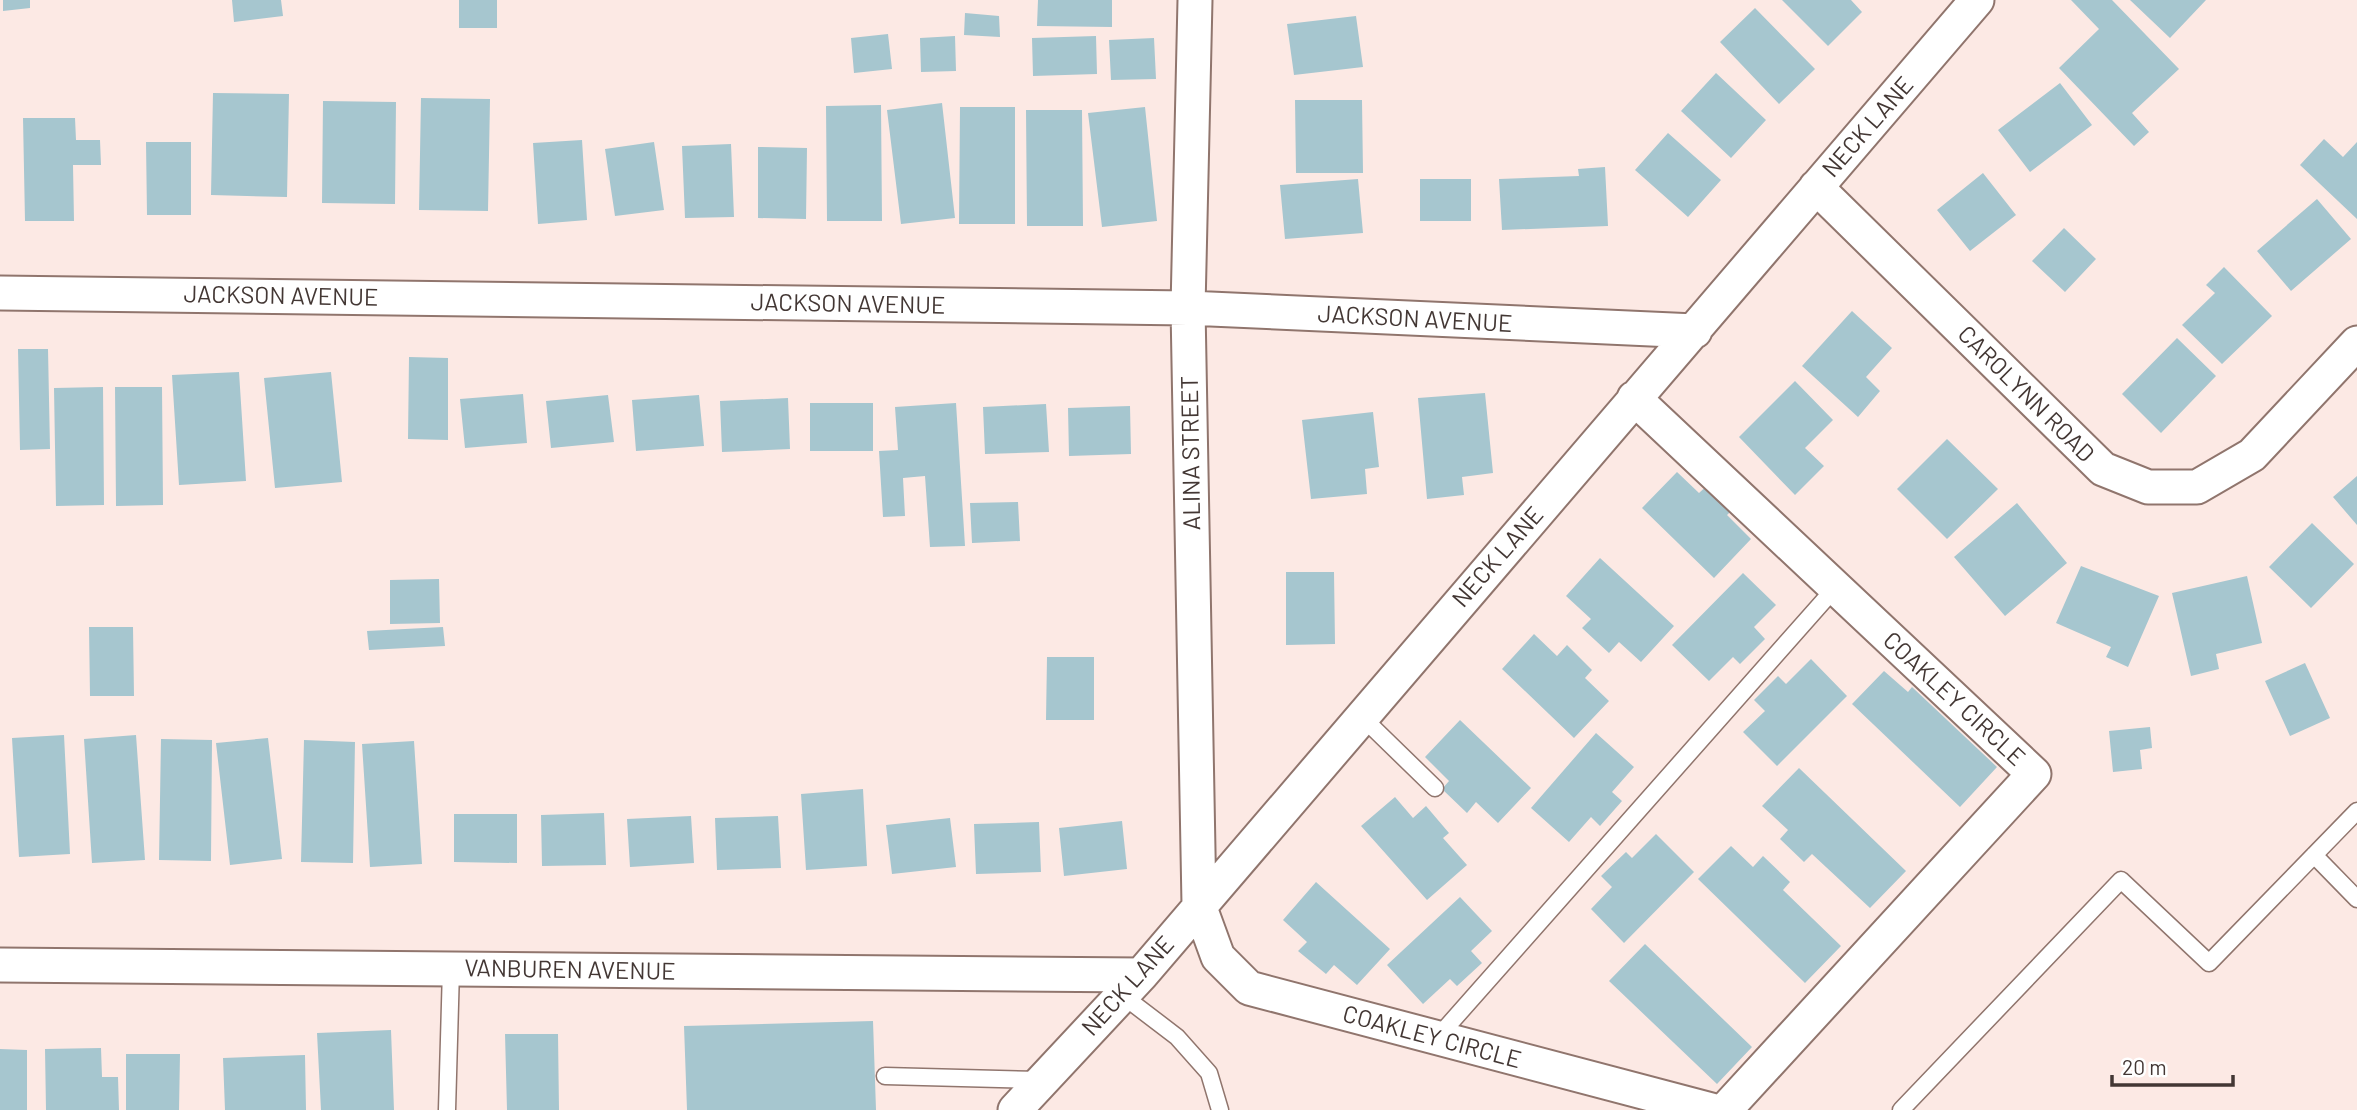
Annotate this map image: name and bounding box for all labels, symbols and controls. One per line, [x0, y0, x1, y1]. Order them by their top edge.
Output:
street label: NECK LANE [1815, 70, 1919, 182]
street label: JACKSON AVENUE [183, 278, 379, 311]
street label: JACKSON AVENUE [750, 286, 946, 319]
street label: JACKSON AVENUE [1317, 298, 1513, 337]
street label: CAROLYNN ROAD [1953, 319, 2101, 467]
street label: ALINA STREET [1174, 376, 1205, 531]
street label: NECK LANE [1445, 500, 1549, 612]
street label: COAKLEY CIRCLE [1878, 625, 2032, 771]
street label: NECK LANE [1075, 929, 1179, 1041]
street label: VANBUREN AVENUE [464, 952, 676, 985]
street label: COAKLEY CIRCLE [1340, 998, 1525, 1073]
scale bar [2112, 1044, 2233, 1088]
text: 20 m [2122, 1054, 2167, 1079]

